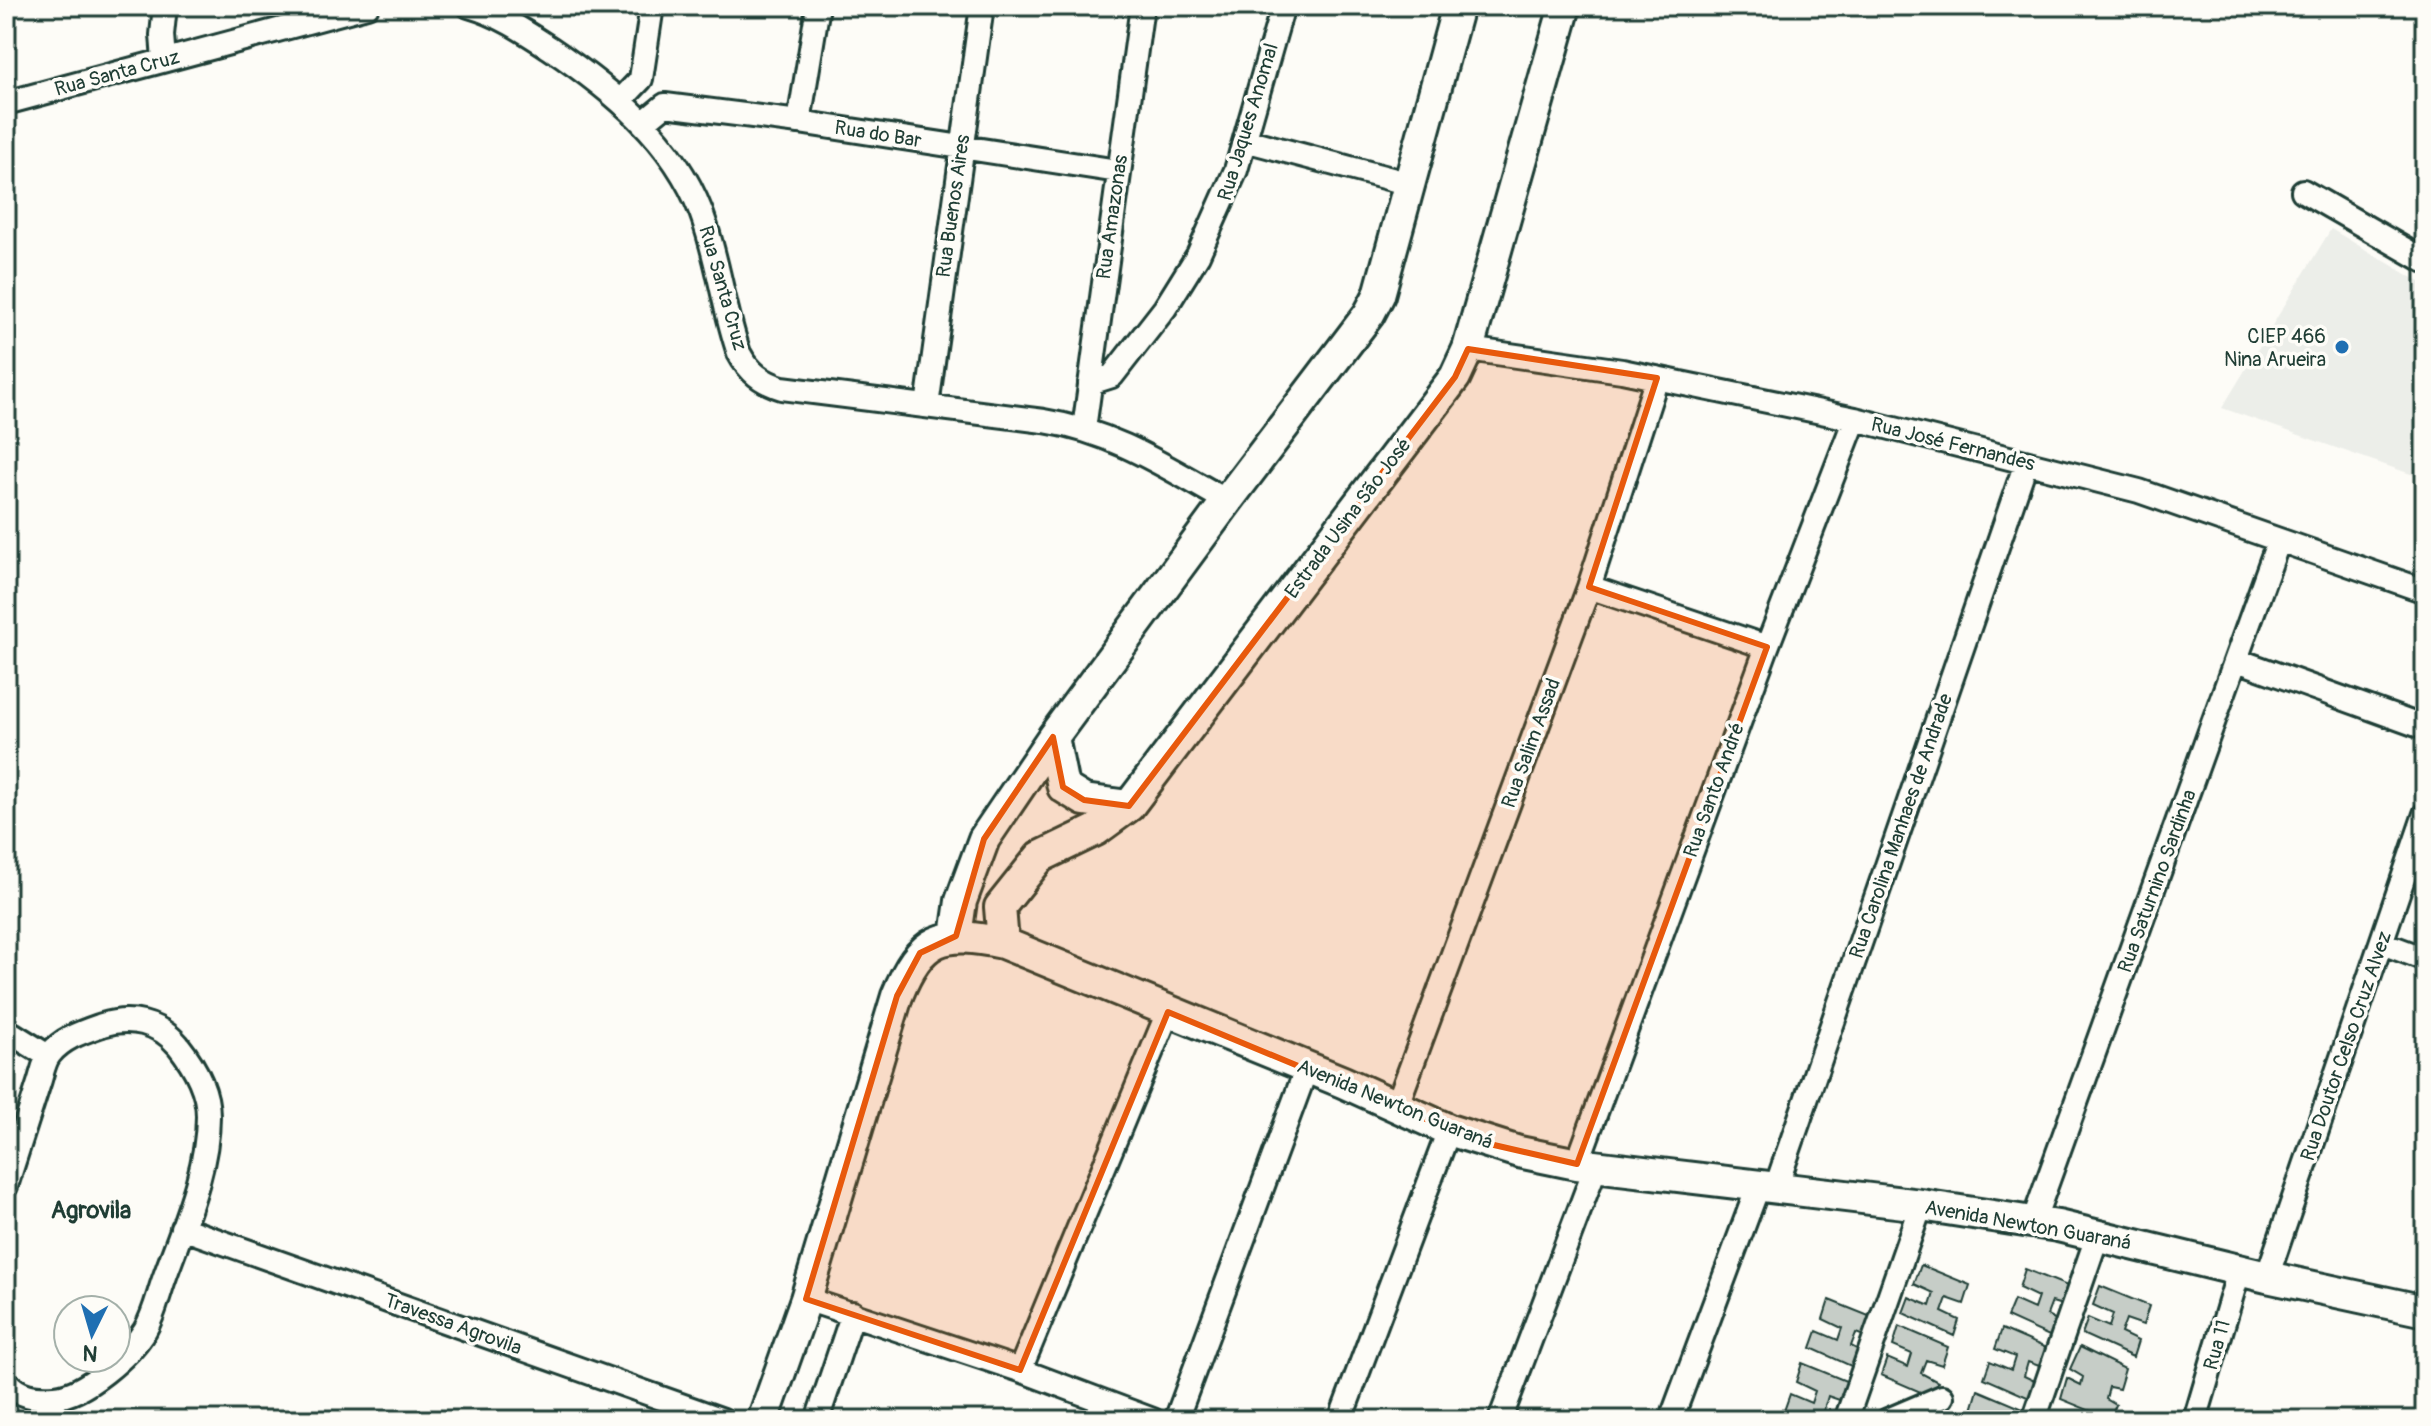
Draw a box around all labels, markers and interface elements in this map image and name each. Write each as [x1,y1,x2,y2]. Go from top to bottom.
street label: Rua Jaques Anomal [1212,40,1284,204]
street label: Rua Santa Cruz [52,44,182,102]
street label: Rua do Bar [833,115,923,153]
street label: Rua Buenos Aires [931,133,975,279]
street label: Rua Amazonas [1091,153,1133,281]
street label: Rua Santa Cruz [693,223,753,353]
place label: CIEP 466 Nina Arueira [2224,324,2326,372]
marker: CIEP 466 Nina Arueira [2333,338,2351,356]
street label: Rua José Fernandes [1868,412,2038,476]
street label: Estrada Usina São José [1279,433,1417,603]
street label: Rua Salim Assad [1496,675,1566,811]
street label: Rua Carolina Manhaes de Andrade [1844,690,1958,962]
street label: Rua Santo André [1678,719,1750,861]
street label: Rua Saturnino Sardinha [2112,786,2202,976]
street label: Rua Doutor Celso Cruz Alvez [2295,928,2397,1164]
street label: Avenida Newton Guaraná [1294,1053,1496,1155]
street label: Avenida Newton Guaraná [1923,1195,2133,1255]
district label: Agrovila [51,1196,131,1225]
street label: Travessa Agrovila [381,1288,525,1360]
north arrow [52,1294,132,1374]
street label: Rua 11 [2198,1317,2236,1373]
text: N [82,1338,99,1368]

